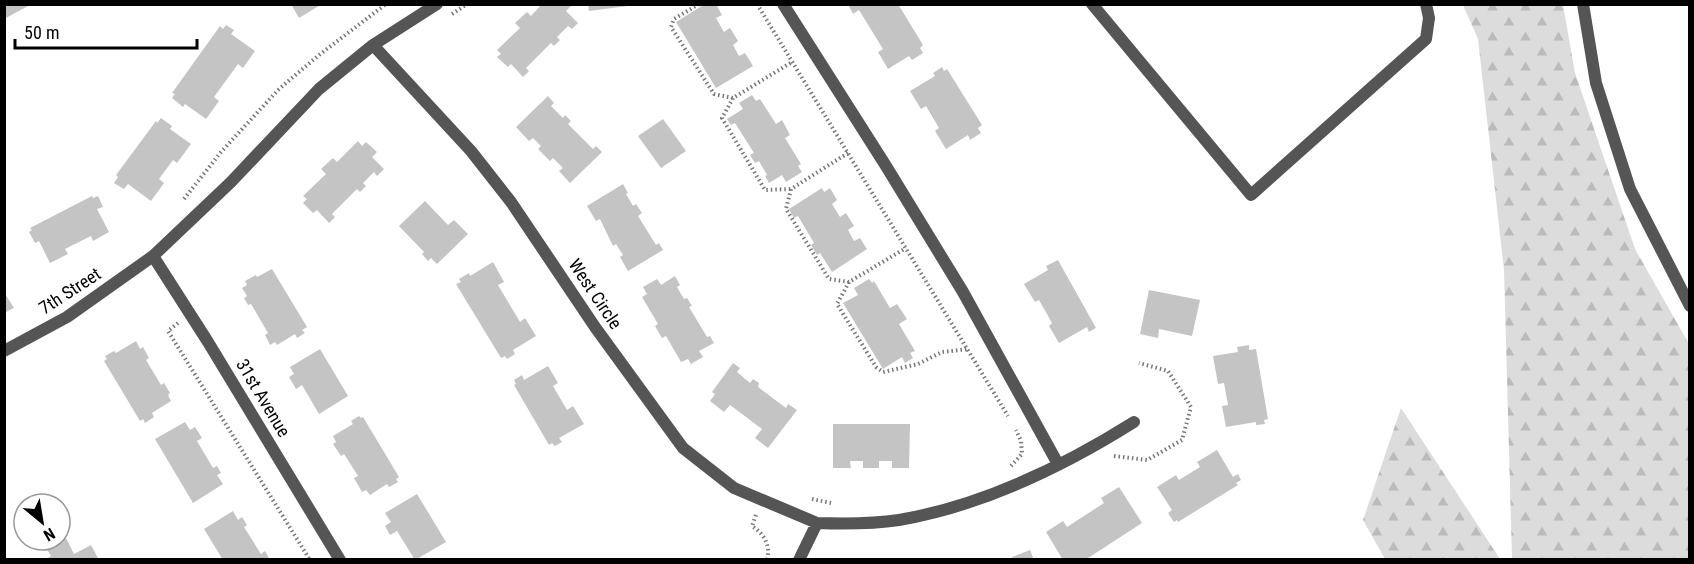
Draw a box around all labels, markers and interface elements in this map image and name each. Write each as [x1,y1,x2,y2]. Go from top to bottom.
scale bar [15,12,196,50]
text: 50 m [24,22,59,43]
street label: West Circle [564,255,627,333]
street label: 7th Street [35,263,104,318]
street label: 31st Avenue [232,355,295,441]
north arrow [12,492,72,552]
text: N [40,524,58,545]

